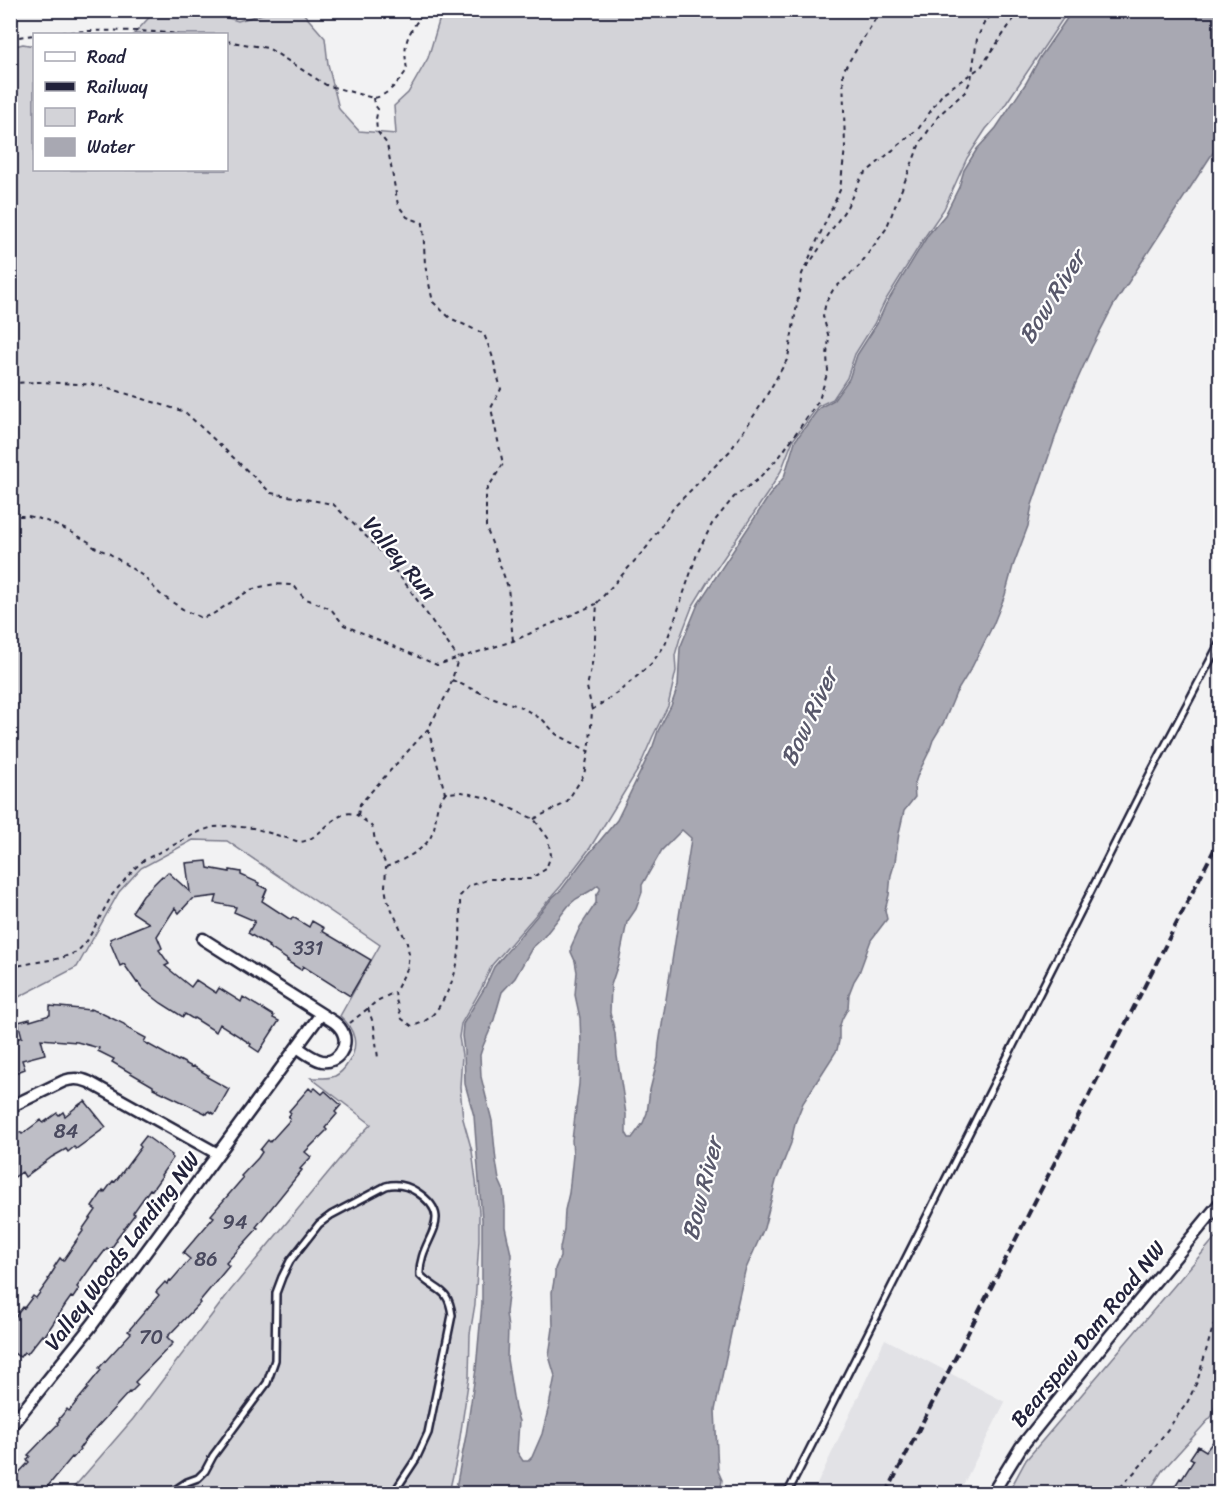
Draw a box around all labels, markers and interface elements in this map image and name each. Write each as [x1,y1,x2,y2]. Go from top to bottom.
legend [33,33,228,171]
text: Road [87,41,127,73]
text: Railway [87,71,149,103]
text: Park [87,101,124,133]
text: Water [87,131,136,163]
water label: Bow River [1007,238,1100,352]
street label: Valley Run [353,507,447,609]
water label: Bow River [768,657,852,773]
house number: 331 [293,931,323,966]
house number: 84 [54,1114,78,1149]
water label: Bow River [669,1129,736,1244]
street label: Valley Woods Landing NW [34,1142,211,1359]
house number: 94 [223,1205,247,1240]
street label: Bearspaw Dam Road NW [1000,1231,1177,1436]
house number: 86 [194,1242,218,1277]
house number: 70 [139,1320,163,1355]

